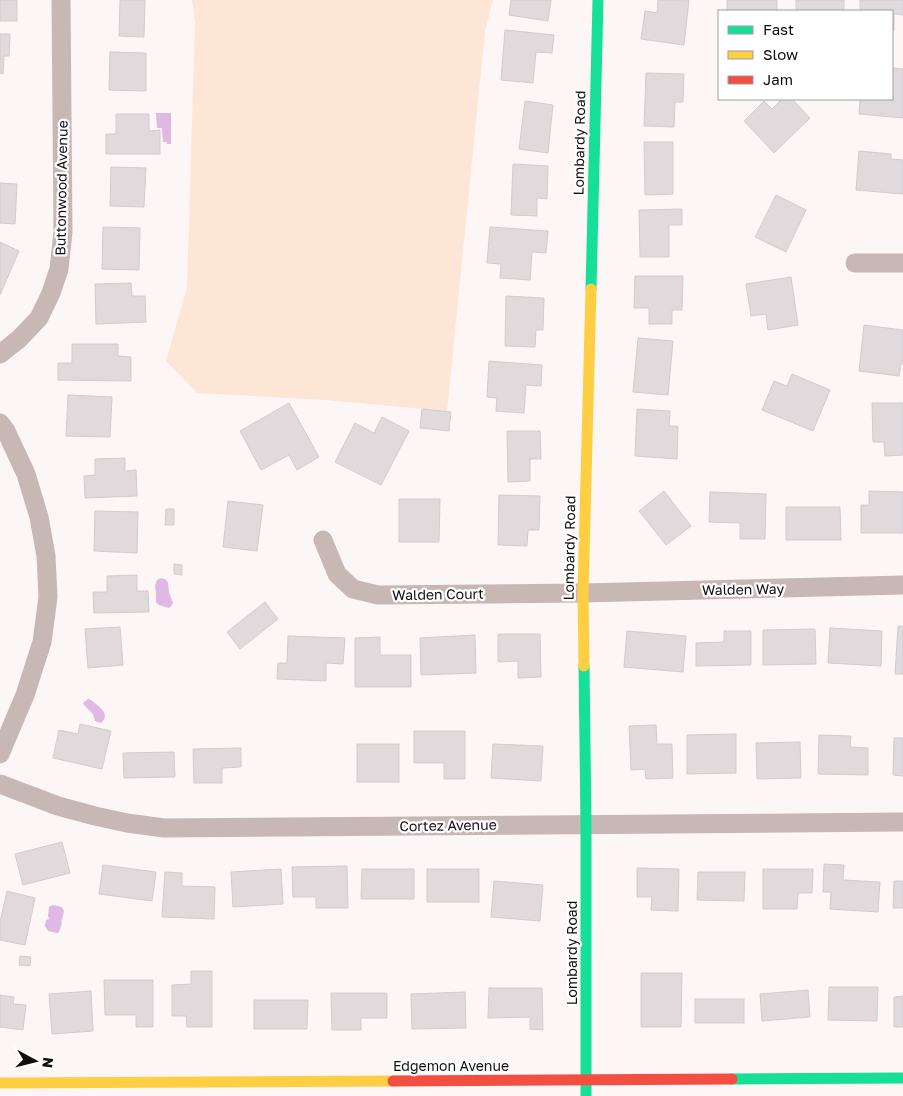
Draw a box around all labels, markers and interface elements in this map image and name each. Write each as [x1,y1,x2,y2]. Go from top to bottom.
legend [718,10,893,100]
text: Fast [763,20,794,38]
text: Slow [763,45,798,63]
text: Jam [763,70,793,88]
street label: Lombardy Road [570,90,588,196]
street label: Buttonwood Avenue [51,120,71,256]
street label: Lombardy Road [560,495,578,601]
street label: Walden Way [702,580,784,598]
street label: Walden Court [392,585,484,603]
street label: Cortez Avenue [399,816,497,834]
street label: Lombardy Road [563,901,580,1005]
north arrow [10,1036,60,1086]
text: N [39,1056,57,1069]
street label: Edgemon Avenue [393,1057,509,1074]

